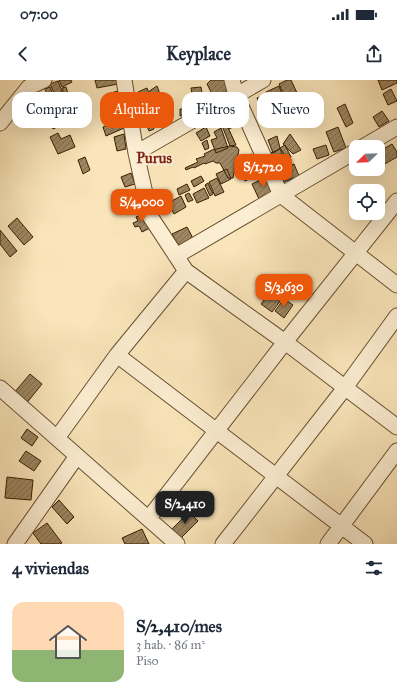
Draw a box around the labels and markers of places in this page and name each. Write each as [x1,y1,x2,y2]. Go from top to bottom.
pin: S/1,720 [226,154,300,188]
pin: S/4,000 [105,189,179,223]
pin: S/3,630 [247,274,321,308]
pin: S/2,410 [148,491,222,525]

